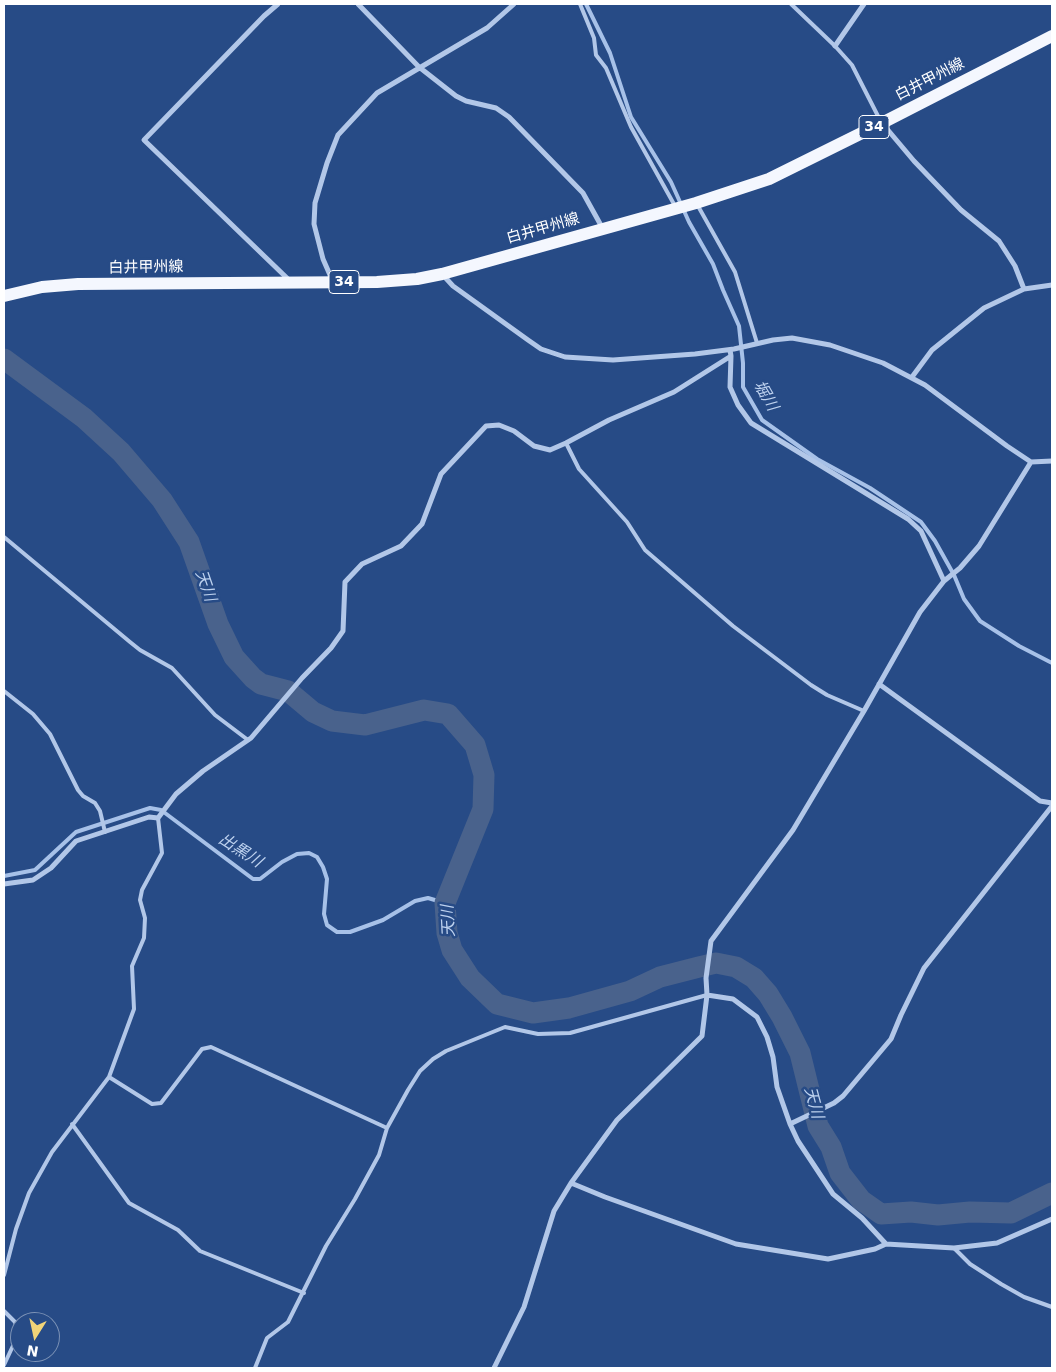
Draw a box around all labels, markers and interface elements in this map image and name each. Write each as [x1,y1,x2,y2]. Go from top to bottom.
street label: 白井甲州線 [893,55,967,105]
road number: 34 [859,115,889,138]
street label: 白井甲州線 [504,210,582,248]
street label: 白井甲州線 [108,258,184,278]
road number: 34 [329,270,359,294]
water label: 堀川 [749,377,781,415]
water label: 天川 [191,568,219,604]
water label: 出黒川 [215,830,265,872]
water label: 天川 [439,905,459,937]
water label: 天川 [800,1085,826,1121]
north arrow [10,1312,60,1362]
text: N [25,1342,40,1360]

